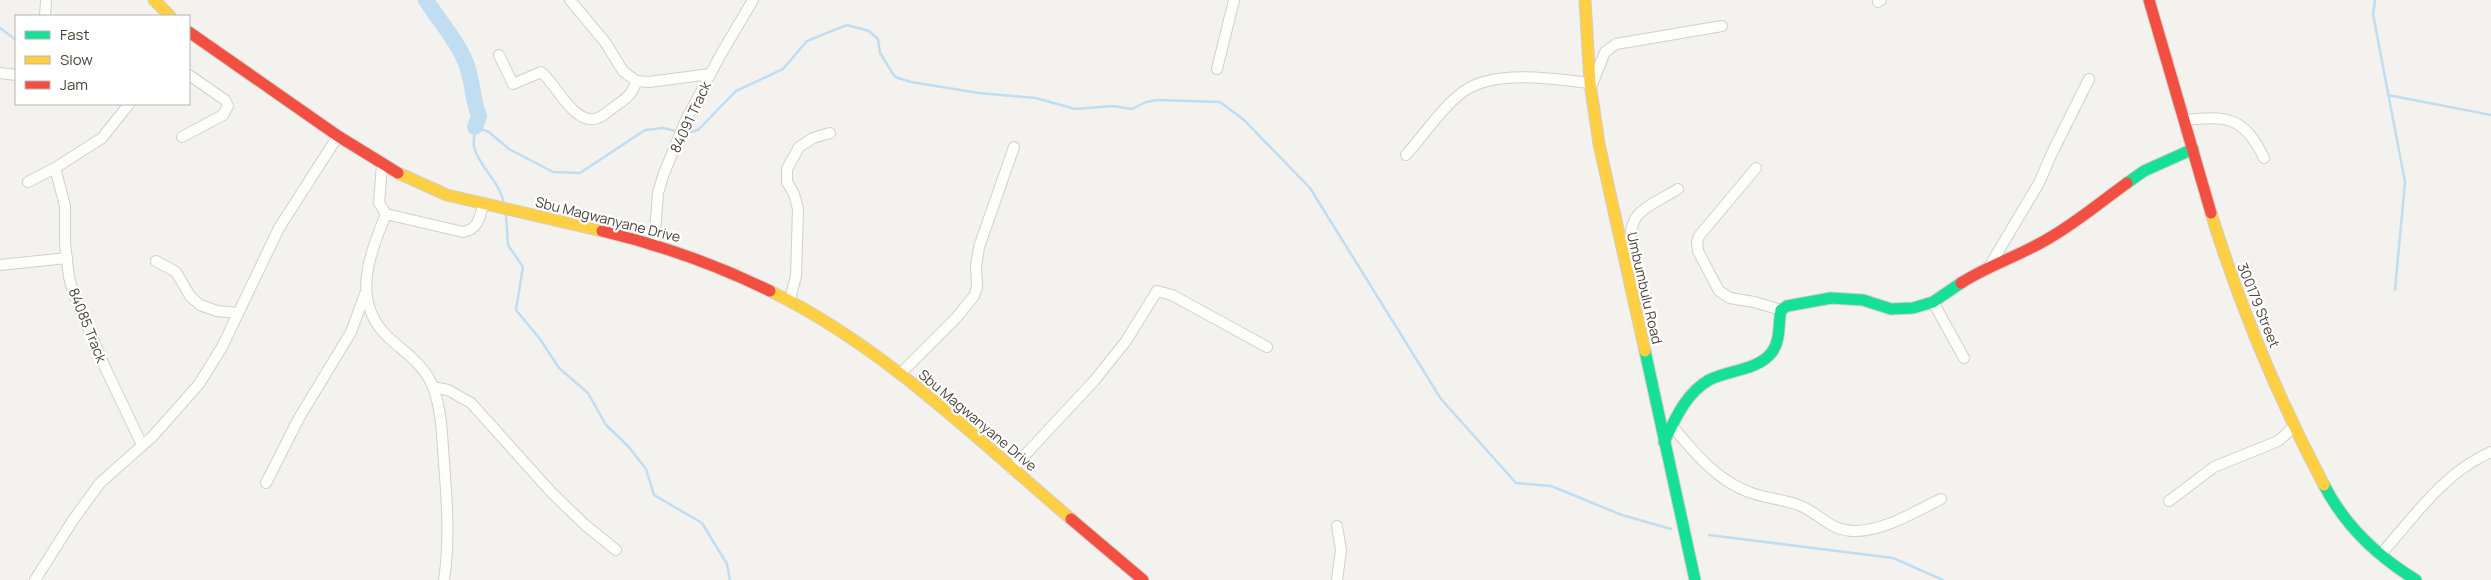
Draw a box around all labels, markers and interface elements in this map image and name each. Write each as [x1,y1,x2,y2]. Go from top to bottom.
legend [15,15,190,105]
text: Fast [60,24,89,45]
text: Slow [60,49,93,70]
text: Jam [60,74,88,95]
street label: 84091 Track [665,77,715,156]
street label: Sbu Magwanyane Drive [533,192,683,246]
street label: Umbumbulu Road [1623,230,1667,346]
street label: 300179 Street [2233,260,2285,351]
street label: 84085 Track [64,285,112,366]
street label: Sbu Magwanyane Drive [915,365,1041,475]

